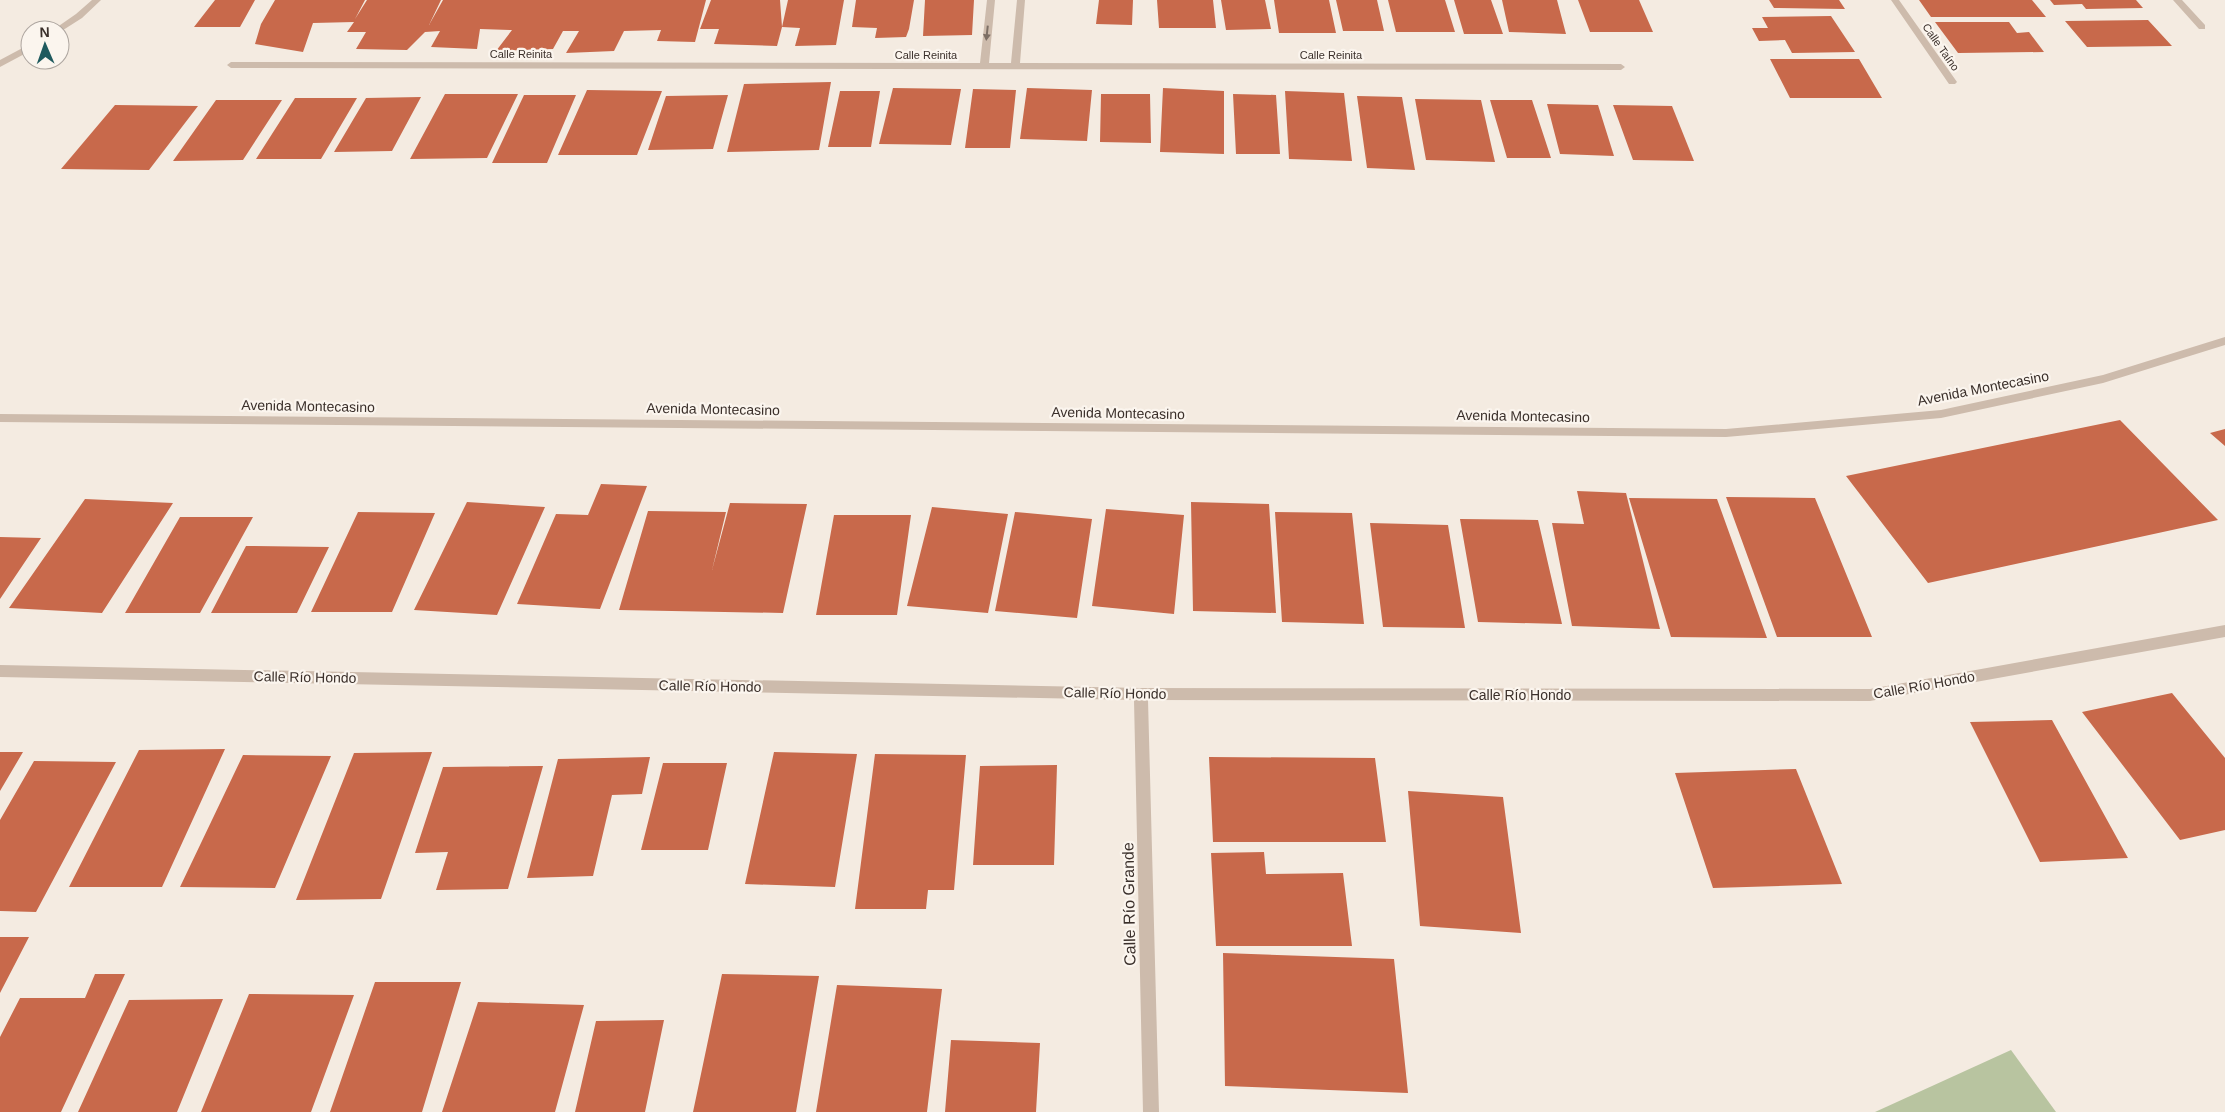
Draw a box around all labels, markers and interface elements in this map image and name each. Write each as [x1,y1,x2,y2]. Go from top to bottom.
north arrow [20,20,70,70]
street label: Calle Taíno [1920,21,1962,73]
text: N [39,24,50,40]
one-way arrow [983,25,991,41]
street label: Calle Reinita [490,48,553,60]
street label: Calle Reinita [895,49,958,61]
street label: Calle Reinita [1300,49,1363,61]
street label: Avenida Montecasino [1916,367,2050,409]
street label: Avenida Montecasino [241,397,375,415]
street label: Avenida Montecasino [646,400,780,418]
street label: Avenida Montecasino [1051,404,1185,422]
street label: Avenida Montecasino [1456,407,1590,425]
street label: Calle Río Hondo [254,668,357,686]
street label: Calle Río Hondo [1872,668,1976,702]
street label: Calle Río Hondo [659,677,762,695]
street label: Calle Río Hondo [1064,684,1167,702]
street label: Calle Río Hondo [1469,687,1572,703]
street label: Calle Río Grande [1119,842,1139,966]

